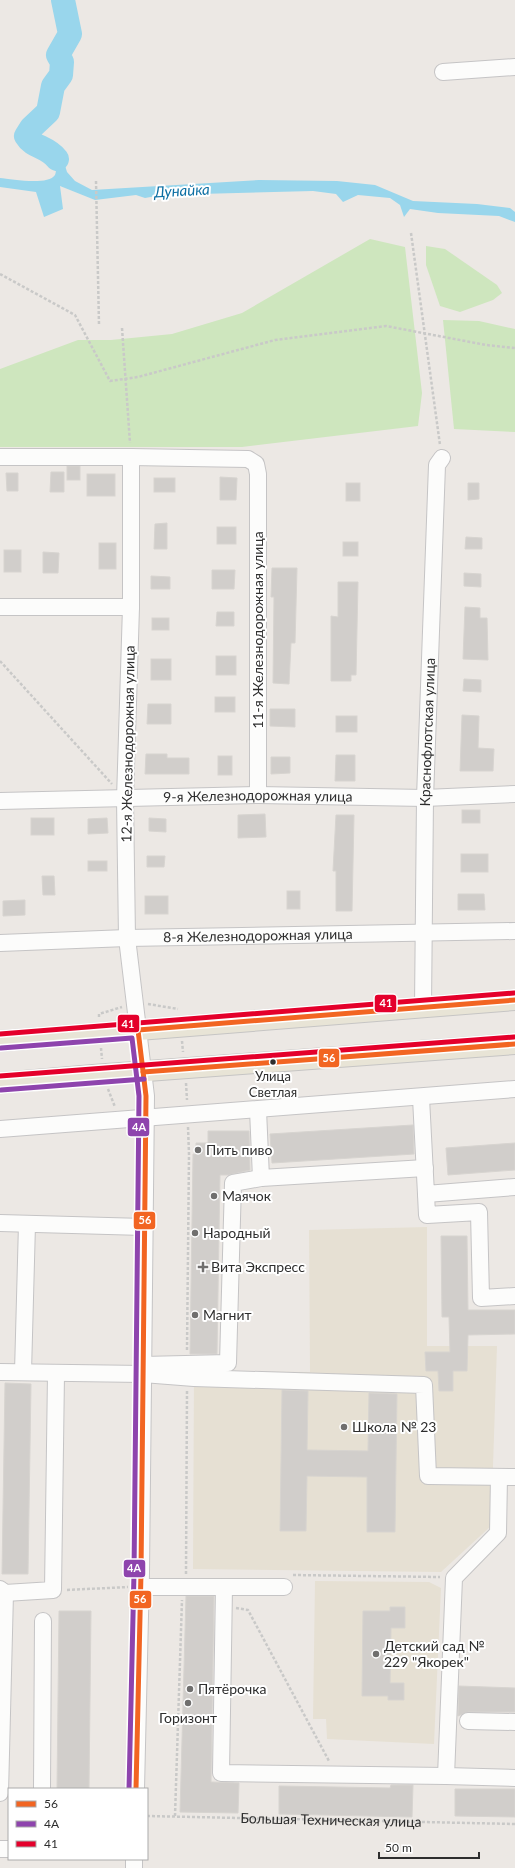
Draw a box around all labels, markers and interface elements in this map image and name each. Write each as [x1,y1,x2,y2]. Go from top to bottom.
water label: Дунайка [153,180,211,200]
street label: 11-я Железнодорожная улица [249,531,266,729]
street label: 12-я Железнодорожная улица [117,645,138,843]
street label: Краснофлотская улица [416,657,438,806]
street label: 9-я Железнодорожная улица [163,786,353,805]
street label: 8-я Железнодорожная улица [163,925,353,945]
line badge: 41 [374,994,397,1013]
text: 41 [380,996,392,1009]
line badge: 41 [117,1014,140,1033]
text: 41 [122,1017,134,1030]
line badge: 56 [318,1048,340,1068]
text: 56 [323,1051,336,1064]
marker: Улица Светлая [268,1057,278,1067]
place label: Улица Светлая [249,1068,297,1100]
line badge: 4А [127,1117,150,1137]
text: 4А [132,1120,146,1133]
place label: Пить пиво [206,1141,273,1158]
marker: Пить пиво [193,1145,203,1155]
place label: Маячок [222,1187,272,1204]
marker: Маячок [209,1191,219,1201]
line badge: 56 [133,1211,156,1230]
text: 56 [139,1213,152,1226]
place label: Народный [203,1224,271,1241]
marker: Народный [190,1228,200,1238]
place label: Вита Экспресс [211,1258,305,1275]
marker: Вита Экспресс [198,1262,208,1272]
place label: Магнит [203,1306,252,1323]
marker: Магнит [190,1310,200,1320]
place label: Школа № 23 [352,1418,436,1435]
marker: Школа № 23 [339,1422,349,1432]
line badge: 4А [123,1559,146,1578]
text: 4А [127,1561,141,1574]
line badge: 56 [129,1590,152,1609]
text: 56 [134,1592,147,1605]
place label: Детский сад № 229 "Якорек" [384,1637,484,1670]
marker: Детский сад № 229 "Якорек" [371,1649,381,1659]
place label: Пятёрочка [198,1680,266,1697]
marker: Пятёрочка [185,1684,195,1694]
marker: Горизонт [183,1698,193,1708]
place label: Горизонт [159,1709,217,1726]
legend [8,1788,148,1860]
text: 56 [44,1796,58,1811]
street label: Большая Техническая улица [240,1809,422,1830]
text: 4А [44,1816,60,1831]
scale bar [379,1834,479,1860]
text: 41 [44,1836,58,1851]
text: 50 m [385,1840,412,1855]

